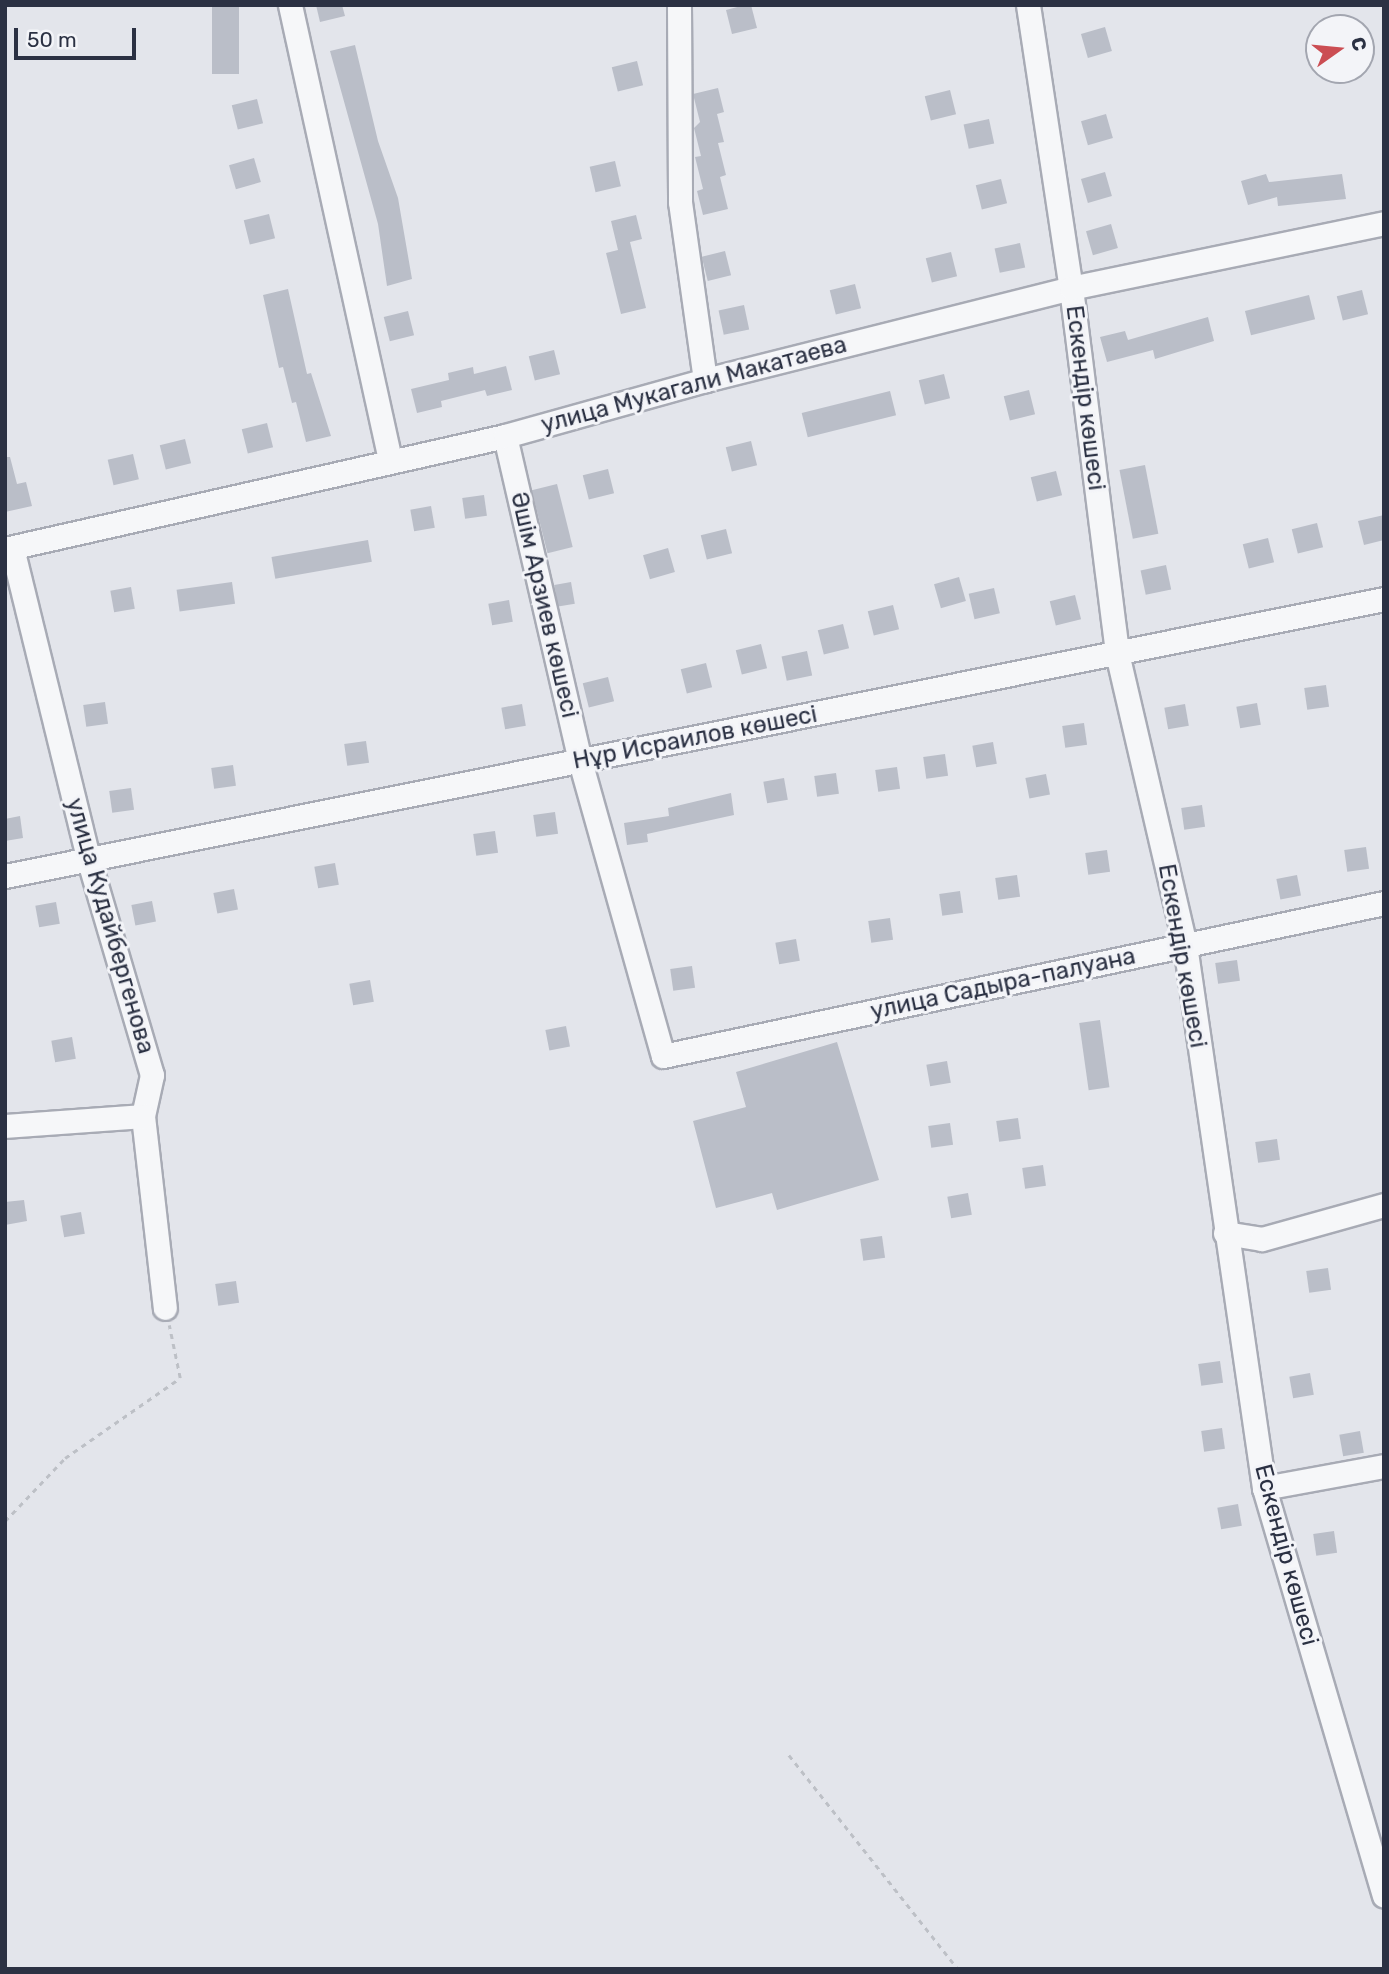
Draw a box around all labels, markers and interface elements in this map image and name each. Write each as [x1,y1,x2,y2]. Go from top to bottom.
scale bar [18,14,140,58]
north arrow [1305,14,1375,84]
text: 50 m [27,27,77,52]
text: С [1346,35,1372,53]
street label: Ескендір көшесі [1059,304,1111,492]
street label: улица Мукагали Макатаева [538,330,850,440]
street label: Әшім Арзиев көшесі [504,489,584,721]
street label: Нұр Исраилов көшесі [570,700,820,776]
street label: улица Кудайбергенова [60,795,160,1057]
street label: Ескендір көшесі [1152,862,1212,1050]
street label: улица Садыра-палуана [868,942,1138,1026]
street label: Ескендір көшесі [1248,1461,1324,1649]

